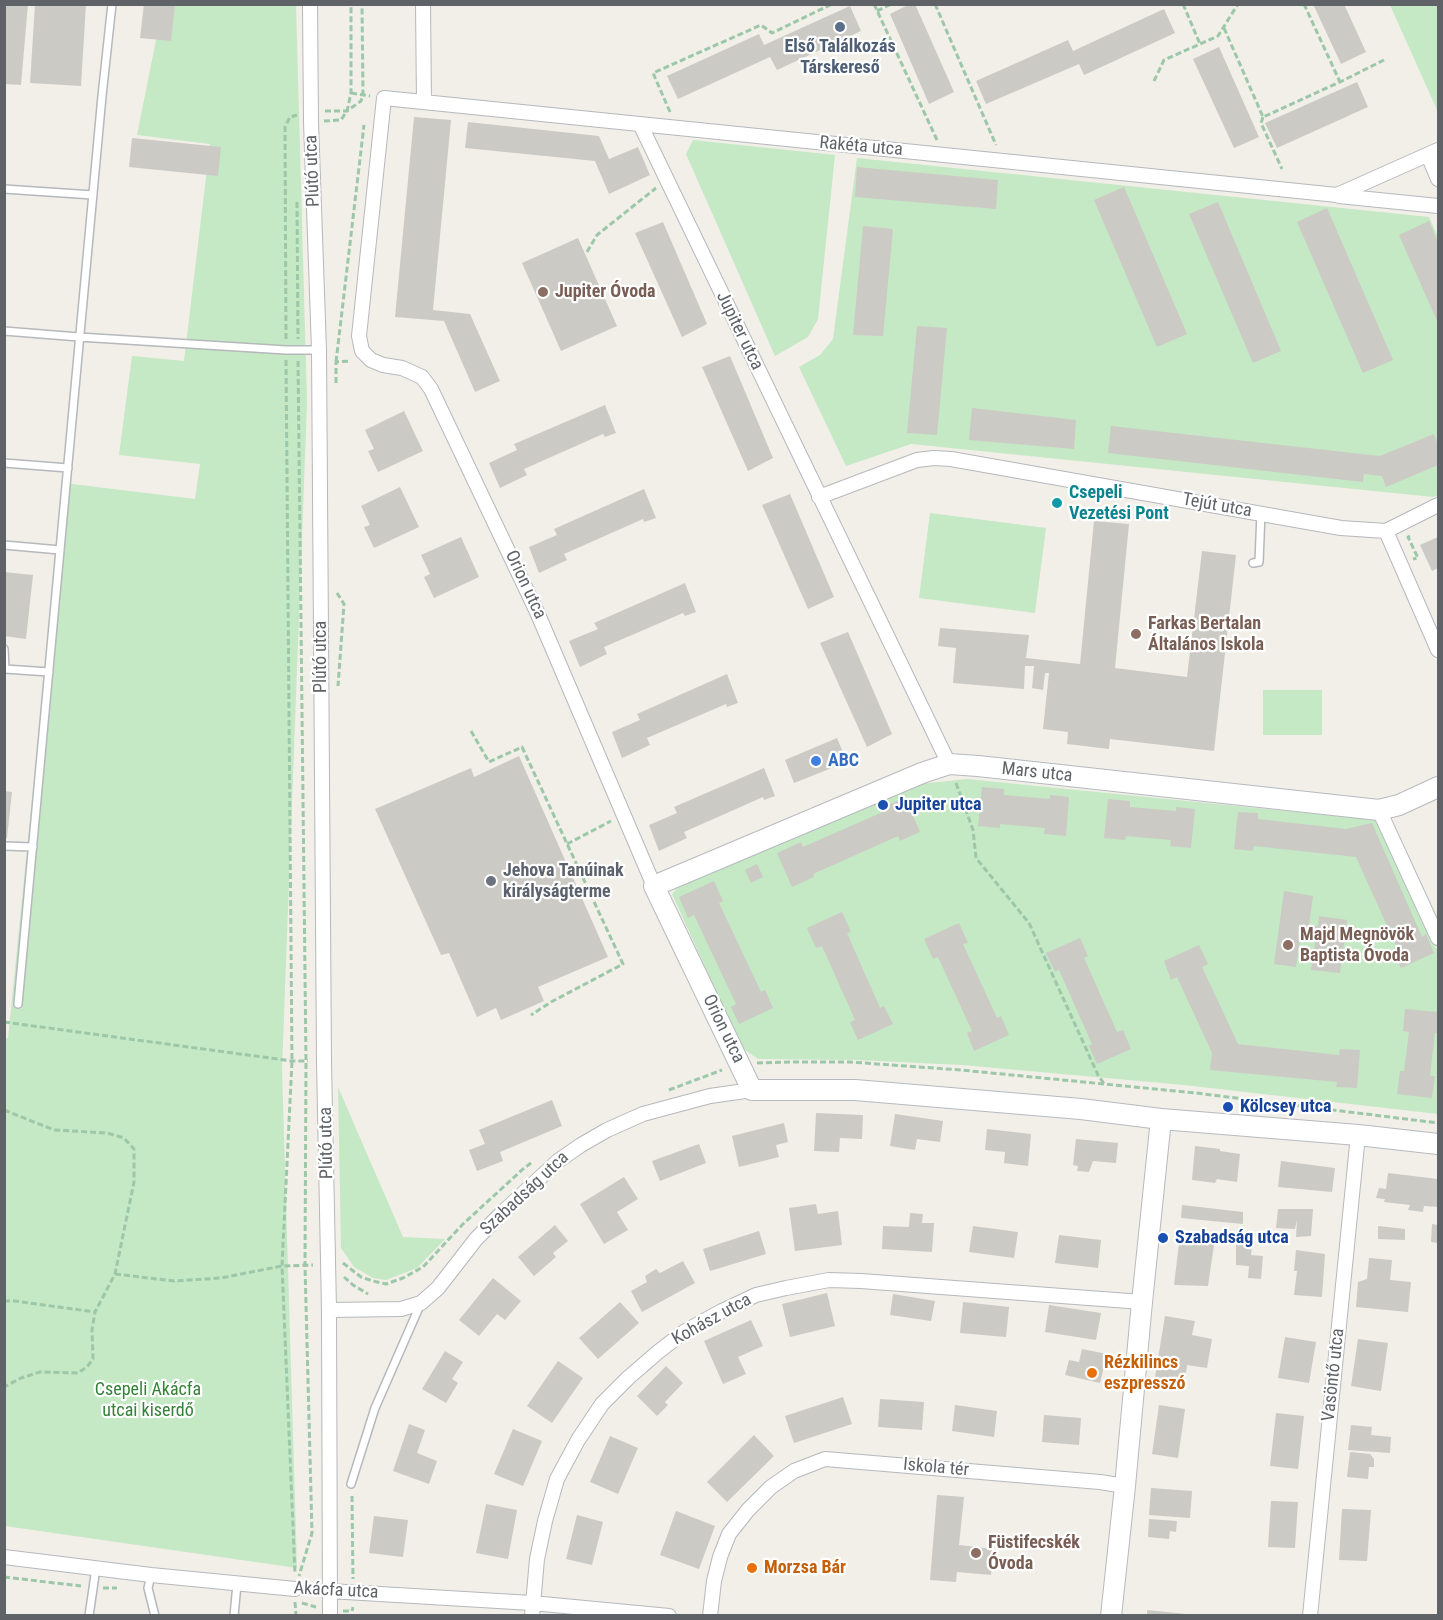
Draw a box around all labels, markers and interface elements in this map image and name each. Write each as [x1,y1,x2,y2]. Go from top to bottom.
marker: Első Találkozás Társkereső [833,20,847,34]
place label: Első Találkozás Társkereső [784,36,896,78]
street label: Rakéta utca [818,133,904,161]
street label: Plútó utca [301,135,325,207]
place label: Jupiter Óvoda [555,281,656,303]
marker: Jupiter Óvoda [536,285,550,299]
street label: Jupiter utca [711,288,767,374]
place label: Csepeli Vezetési Pont [1069,482,1169,524]
street label: Tejút utca [1181,489,1253,523]
marker: Csepeli Vezetési Pont [1050,496,1064,510]
street label: Orion utca [500,547,550,623]
place label: Farkas Bertalan Általános Iskola [1148,613,1264,656]
street label: Plútó utca [310,621,332,693]
marker: Farkas Bertalan Általános Iskola [1129,627,1143,641]
place label: ABC [828,750,859,772]
marker: ABC [809,754,823,768]
street label: Mars utca [1001,759,1073,787]
place label: Jupiter utca [895,794,981,816]
marker: Jupiter utca [876,798,890,812]
place label: Jehova Tanúinak királyságterme [503,860,624,902]
marker: Jehova Tanúinak királyságterme [484,874,498,888]
place label: Majd Megnövök Baptista Óvoda [1300,924,1414,966]
marker: Majd Megnövök Baptista Óvoda [1281,938,1295,952]
street label: Orion utca [697,991,749,1067]
place label: Kölcsey utca [1240,1096,1331,1118]
marker: Kölcsey utca [1221,1100,1235,1114]
street label: Plútó utca [316,1107,338,1179]
street label: Szabadság utca [476,1148,574,1240]
place label: Szabadság utca [1175,1227,1289,1249]
marker: Szabadság utca [1156,1231,1170,1245]
street label: Kohász utca [669,1289,755,1351]
street label: Vasöntő utca [1318,1327,1350,1423]
place label: Rézkilincs eszpresszó [1104,1352,1186,1394]
marker: Rézkilincs eszpresszó [1085,1366,1099,1380]
park label: Csepeli Akácfa utcai kiserdő [95,1379,201,1422]
street label: Iskola tér [902,1454,970,1482]
place label: Füstifecskék Óvoda [988,1532,1080,1574]
marker: Füstifecskék Óvoda [969,1546,983,1560]
place label: Morzsa Bár [764,1557,846,1579]
marker: Morzsa Bár [745,1561,759,1575]
street label: Akácfa utca [293,1578,379,1604]

